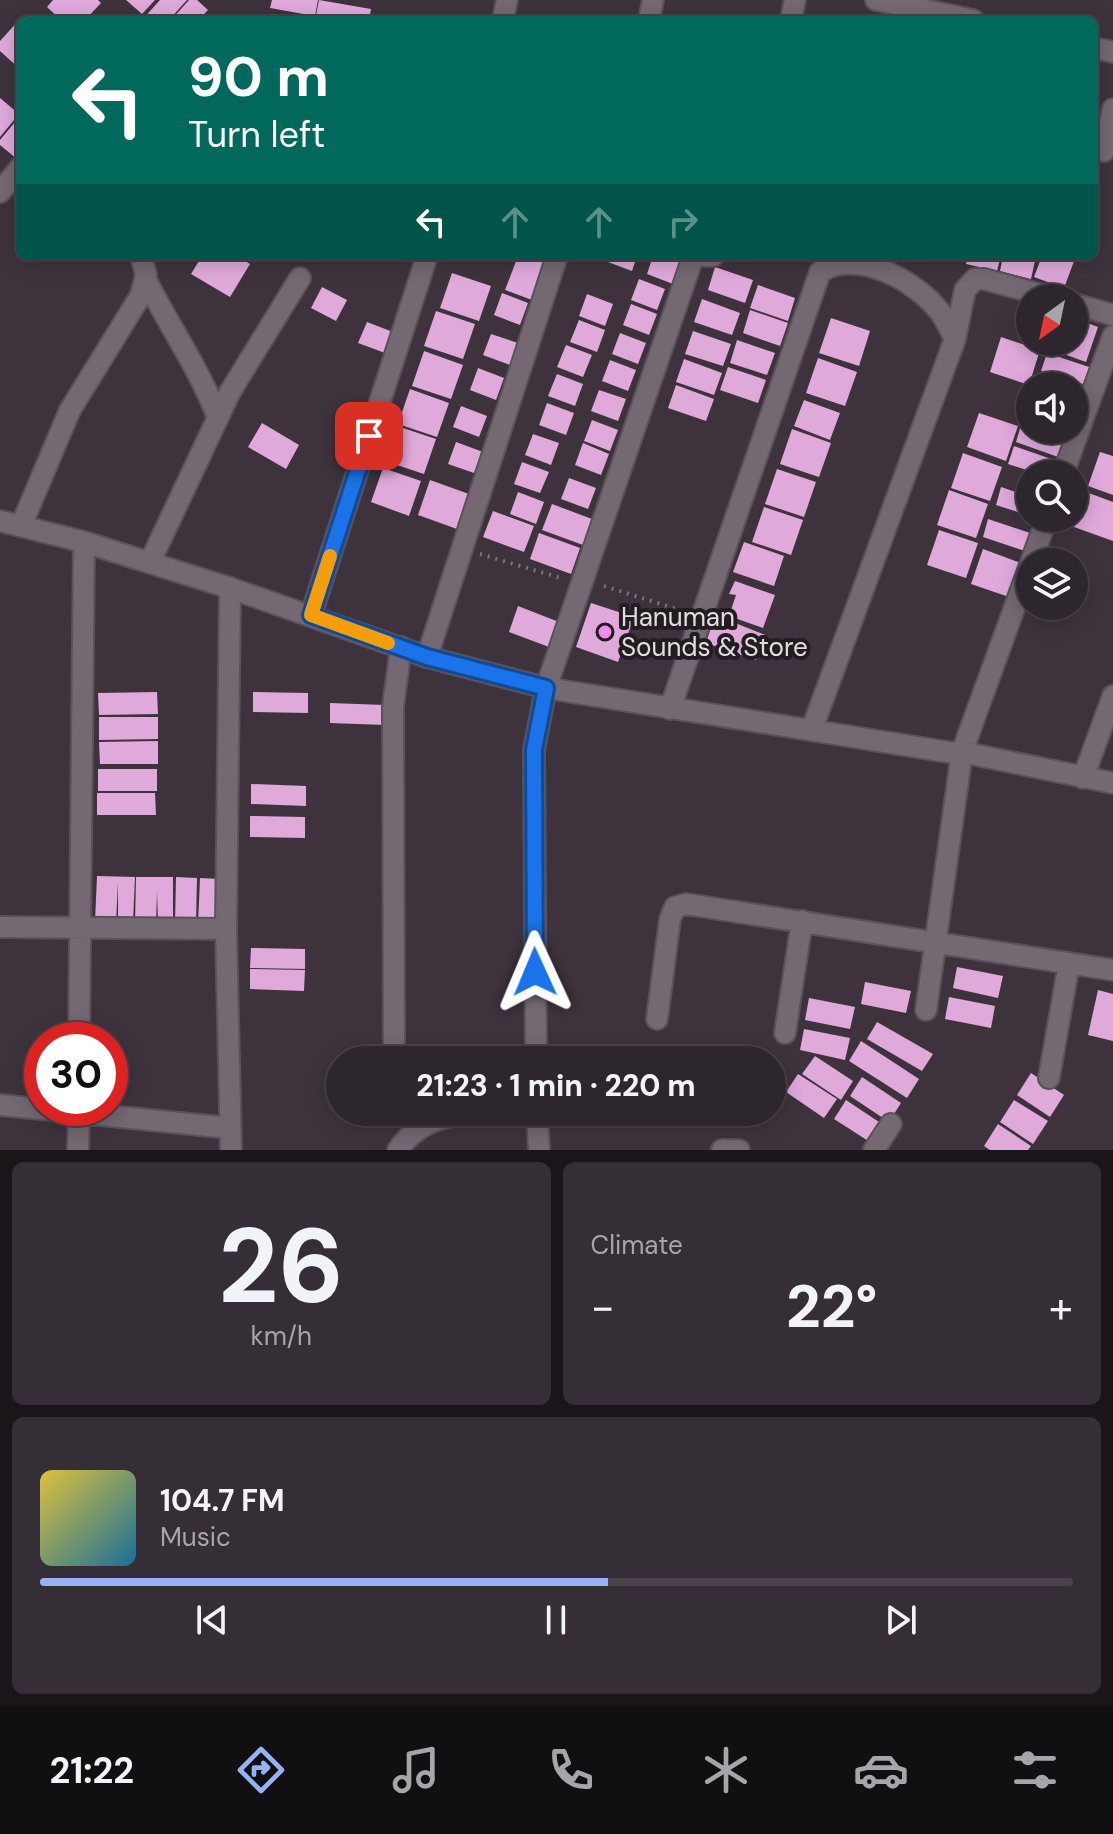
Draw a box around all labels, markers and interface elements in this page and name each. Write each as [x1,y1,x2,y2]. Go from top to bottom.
text: 90 m [188,40,329,113]
icon: left [56,48,160,152]
text: Turn left [188,111,325,158]
icon: left [409,200,453,244]
icon: ahead [493,200,537,244]
icon: ahead [577,200,621,244]
icon: right [661,200,705,244]
north arrow [1016,284,1088,356]
map controls [1016,284,1088,620]
button: sound [1016,372,1088,444]
pin [335,402,403,470]
icon: arrive [347,414,391,458]
button: search [1016,460,1088,532]
button: layers [1016,548,1088,620]
place label: Hanuman Sounds & Store [621,600,808,664]
marker: Hanuman Sounds & Store [596,623,614,641]
position arrow [493,930,577,1014]
speed limit sign: 30 [24,1022,128,1126]
text: 21:23 · 1 min · 220 m [416,1066,696,1105]
text: 26 [218,1199,344,1334]
text: Climate [591,1228,683,1262]
text: 22° [786,1267,877,1346]
text: − [591,1278,615,1336]
text: + [1049,1278,1073,1336]
text: km/h [251,1319,312,1353]
text: 104.7 FM [160,1481,285,1520]
text: Music [160,1520,231,1554]
icon: previous [190,1598,234,1642]
icon: pause [534,1598,578,1642]
icon: next [879,1598,923,1642]
icon: directions [233,1742,289,1798]
icon: music [388,1742,444,1798]
icon: phone [543,1742,599,1798]
icon: climate [698,1742,754,1798]
icon: car [853,1742,909,1798]
icon: filters [1007,1742,1063,1798]
text: 21:22 [49,1747,134,1794]

